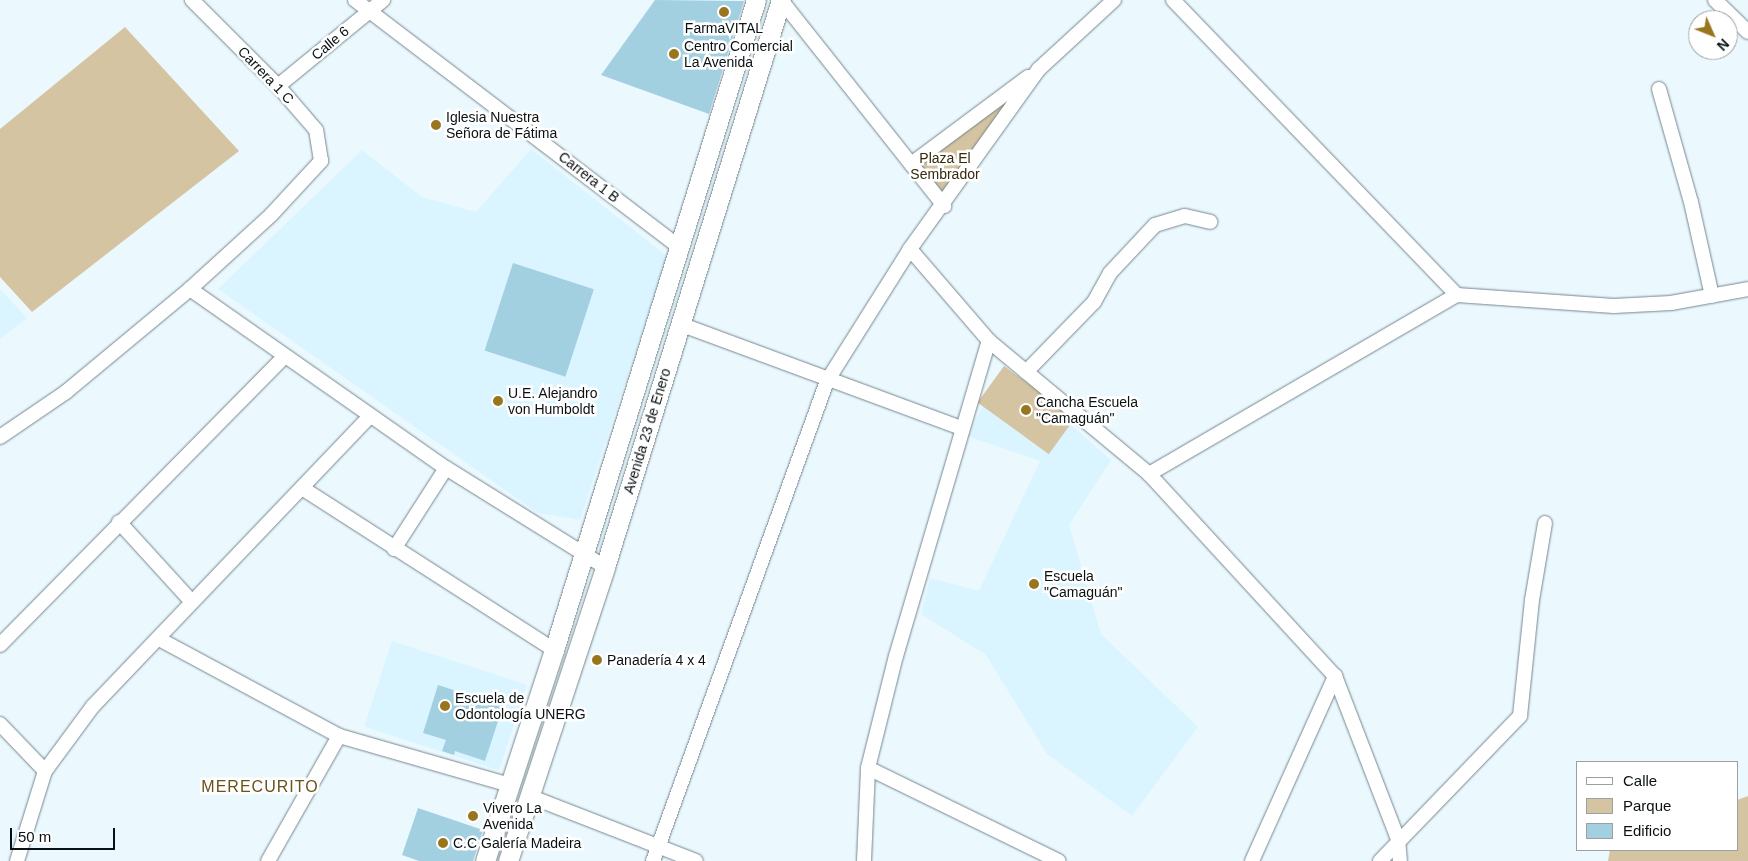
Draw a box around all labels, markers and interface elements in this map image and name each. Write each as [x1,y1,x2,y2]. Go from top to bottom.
marker: FarmaVITAL [718,6,730,18]
north arrow [1688,10,1738,60]
place label: FarmaVITAL [685,20,763,36]
street label: Calle 6 [308,23,352,63]
text: N [1714,36,1732,54]
place label: Centro Comercial La Avenida [684,38,793,70]
street label: Carrera 1 C [235,43,297,107]
marker: Centro Comercial La Avenida [668,48,680,60]
place label: Iglesia Nuestra Señora de Fátima [446,109,557,142]
marker: Iglesia Nuestra Señora de Fátima [430,119,442,131]
street label: Carrera 1 B [555,148,623,206]
park label: Plaza El Sembrador [910,150,980,182]
street label: Avenida 23 de Enero [620,366,674,496]
place label: U.E. Alejandro von Humboldt [508,385,598,418]
place label: Cancha Escuela "Camaguán" [1036,394,1138,427]
marker: U.E. Alejandro von Humboldt [492,395,504,407]
marker: Cancha Escuela "Camaguán" [1020,404,1032,416]
place label: Escuela "Camaguán" [1044,568,1122,600]
marker: Escuela "Camaguán" [1028,578,1040,590]
place label: Panadería 4 x 4 [607,652,706,668]
marker: Panadería 4 x 4 [591,654,603,666]
place label: Escuela de Odontología UNERG [455,690,586,722]
marker: Escuela de Odontología UNERG [439,700,451,712]
legend [1576,761,1738,851]
text: Calle [1623,772,1657,789]
district label: MERECURITO [200,777,320,797]
text: Parque [1623,797,1671,814]
place label: Vivero La Avenida [483,800,542,832]
marker: Vivero La Avenida [467,810,479,822]
scale bar [12,818,118,850]
text: Edificio [1623,822,1671,839]
text: 50 m [18,828,51,845]
place label: C.C Galería Madeira [453,835,581,851]
marker: C.C Galería Madeira [437,837,449,849]

